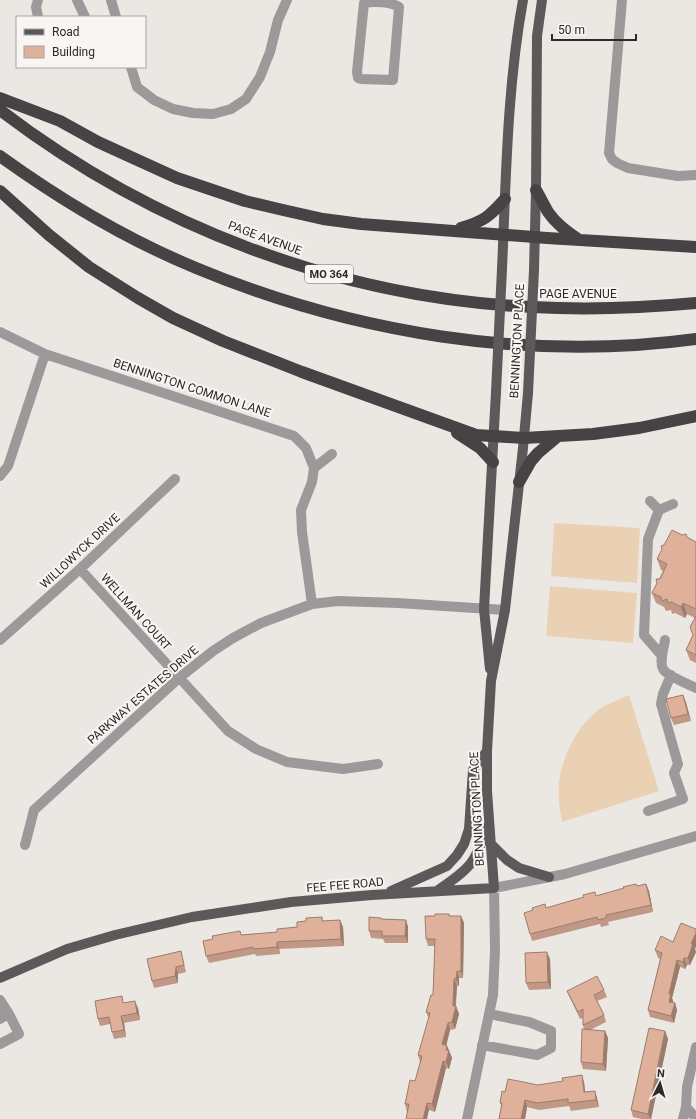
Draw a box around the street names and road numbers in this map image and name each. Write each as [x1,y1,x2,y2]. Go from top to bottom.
street label: PAGE AVENUE [226,218,304,258]
road number: MO 364 [305,265,353,283]
street label: BENNINGTON PLACE [507,283,527,399]
street label: PAGE AVENUE [539,287,617,301]
street label: BENNINGTON COMMON LANE [111,356,273,420]
street label: WILLOWYCK DRIVE [37,510,123,591]
street label: WELLMAN COURT [98,571,174,653]
street label: PARKWAY ESTATES DRIVE [85,643,201,747]
street label: BENNINGTON PLACE [467,751,487,867]
street label: FEE FEE ROAD [306,875,384,895]

